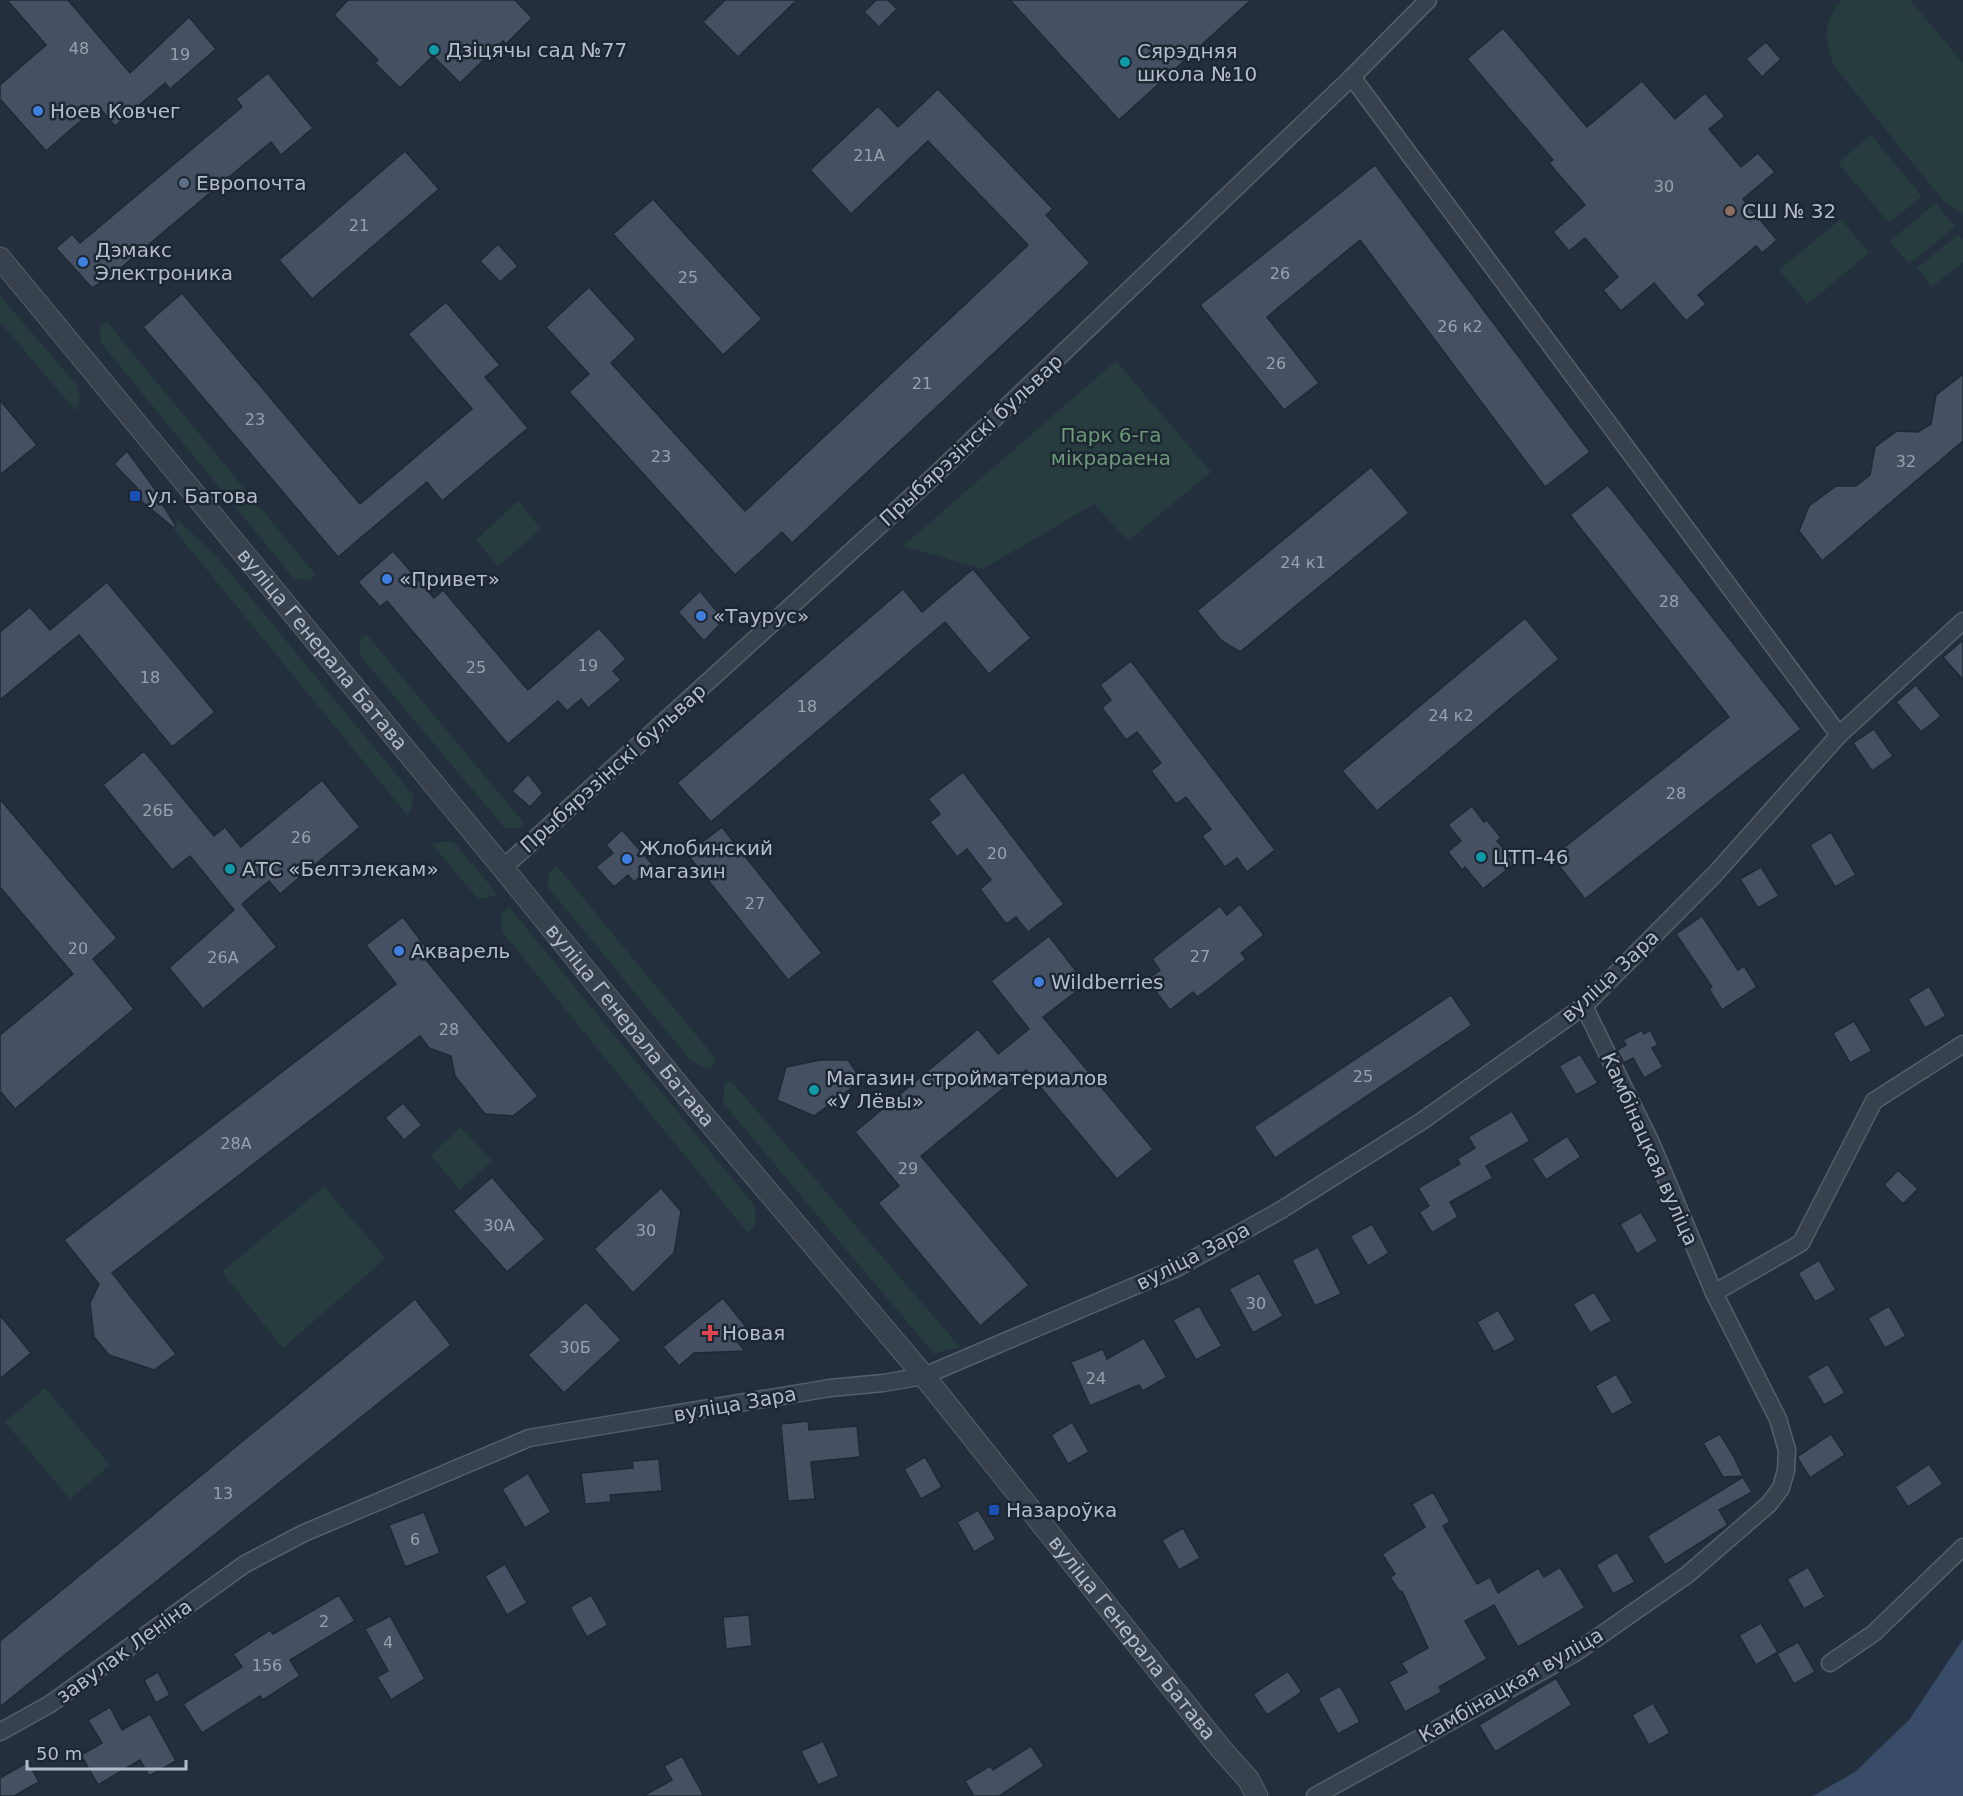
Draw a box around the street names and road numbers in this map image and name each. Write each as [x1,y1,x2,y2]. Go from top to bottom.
street label: Прыбярэзінскі бульвар [875,349,1067,531]
street label: вуліца Генерала Батава [232,543,413,755]
street label: Прыбярэзінскі бульвар [515,678,711,858]
street label: вуліца Генерала Батава [541,919,720,1132]
street label: вуліца Зара [1556,925,1664,1027]
street label: Камбінацкая вуліца [1597,1049,1703,1249]
street label: вуліца Зара [1132,1217,1254,1295]
street label: вуліца Зара [672,1381,798,1427]
street label: вуліца Генерала Батава [1044,1531,1221,1745]
street label: завулак Леніна [52,1594,196,1708]
street label: Камбінацкая вуліца [1415,1622,1607,1748]

